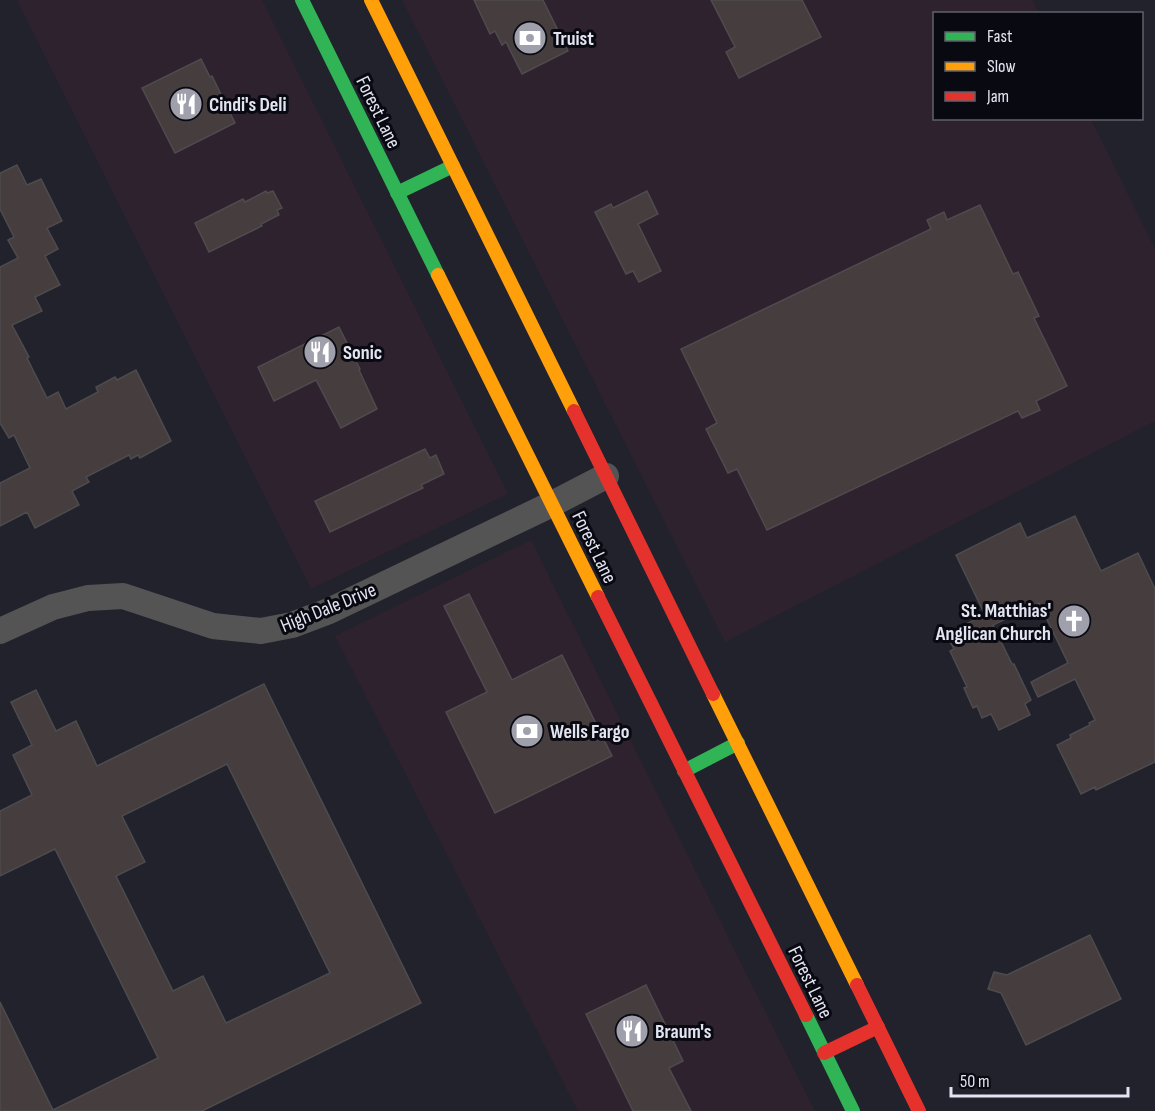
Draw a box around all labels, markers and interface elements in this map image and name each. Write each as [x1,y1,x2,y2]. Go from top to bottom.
legend [933,12,1143,120]
bank icon: Truist [512,20,548,56]
text: Fast [987,26,1013,47]
place label: Truist [553,27,594,51]
text: Slow [987,56,1016,77]
street label: Forest Lane [350,72,406,152]
restaurant icon: Cindi's Deli [168,86,204,122]
text: Jam [986,86,1009,107]
place label: Cindi's Deli [209,93,287,117]
restaurant icon: Sonic [302,334,338,370]
place label: Sonic [343,341,382,365]
street label: Forest Lane [566,507,622,587]
street label: High Dale Drive [277,578,380,638]
place label: St. Matthias' Anglican Church [935,599,1051,646]
church icon: St. Matthias' Anglican Church [1056,603,1092,639]
bank icon: Wells Fargo [509,713,545,749]
place label: Wells Fargo [550,720,630,744]
street label: Forest Lane [782,942,838,1022]
restaurant icon: Braum's [614,1013,650,1049]
place label: Braum's [655,1020,712,1044]
scale bar [951,1060,1128,1098]
text: 50 m [960,1071,990,1092]

